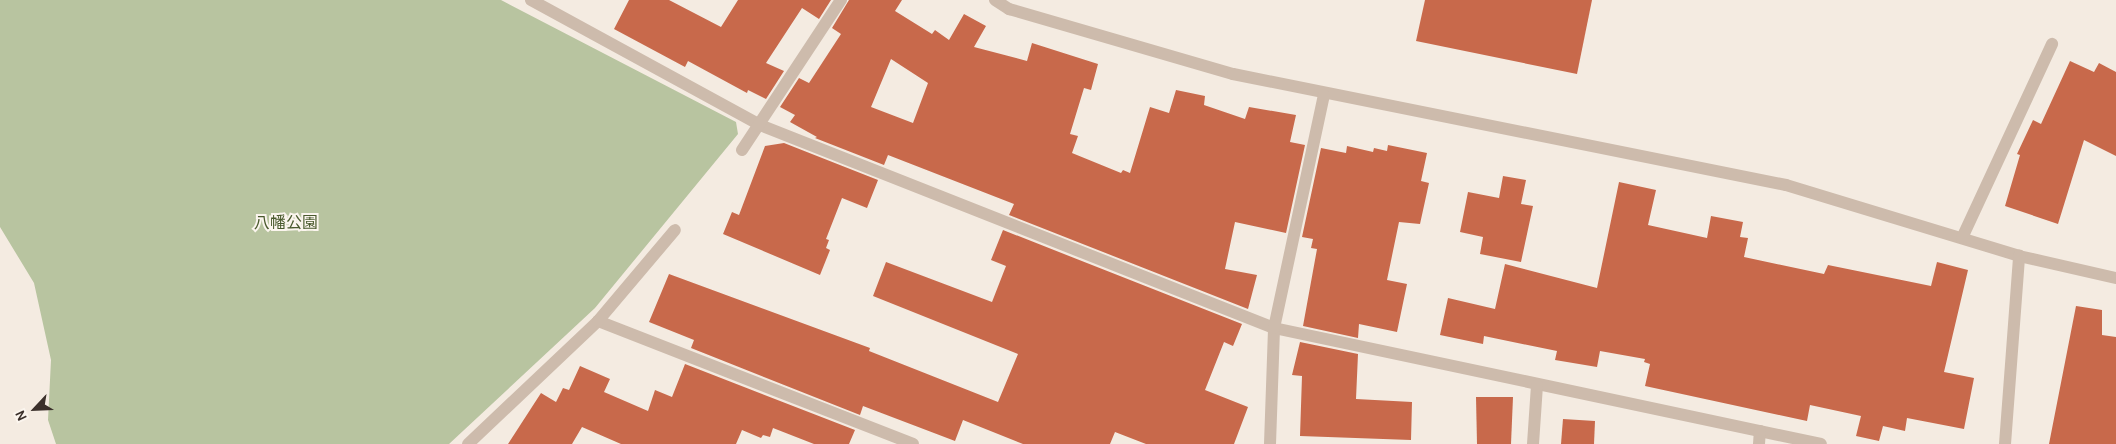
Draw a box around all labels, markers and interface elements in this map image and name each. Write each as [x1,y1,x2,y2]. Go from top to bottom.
park label: 八幡公園 [254,213,318,233]
north arrow [10,384,60,434]
text: N [11,407,31,424]

